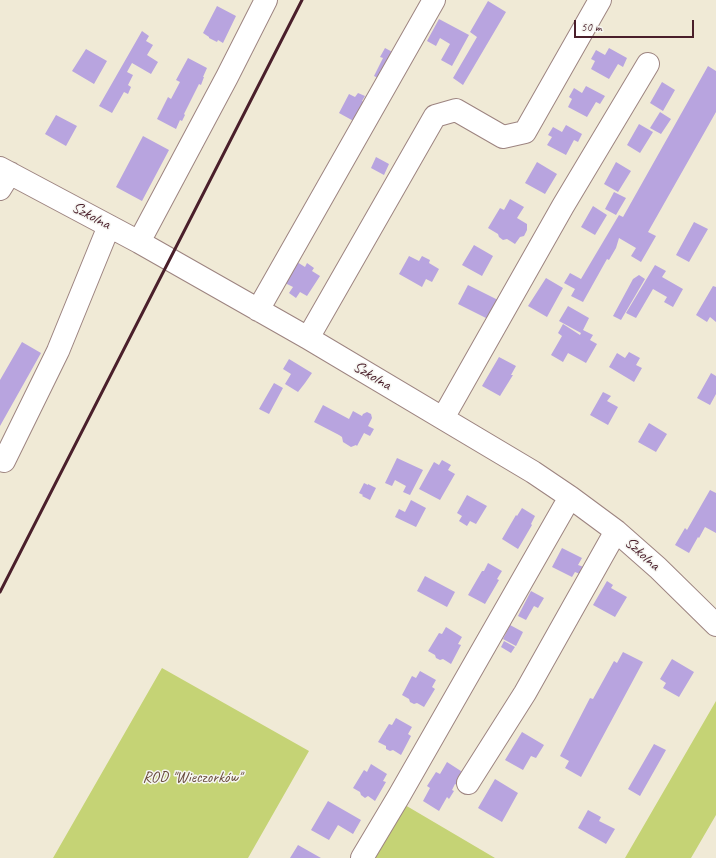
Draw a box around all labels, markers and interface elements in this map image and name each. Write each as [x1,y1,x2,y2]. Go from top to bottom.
scale bar [576,12,696,38]
text: 50 m [581,19,601,35]
street label: Szkolna [68,198,114,234]
street label: Szkolna [350,357,394,395]
street label: Szkolna [620,533,664,575]
park label: ROD "Wieczorków" [142,768,242,788]

